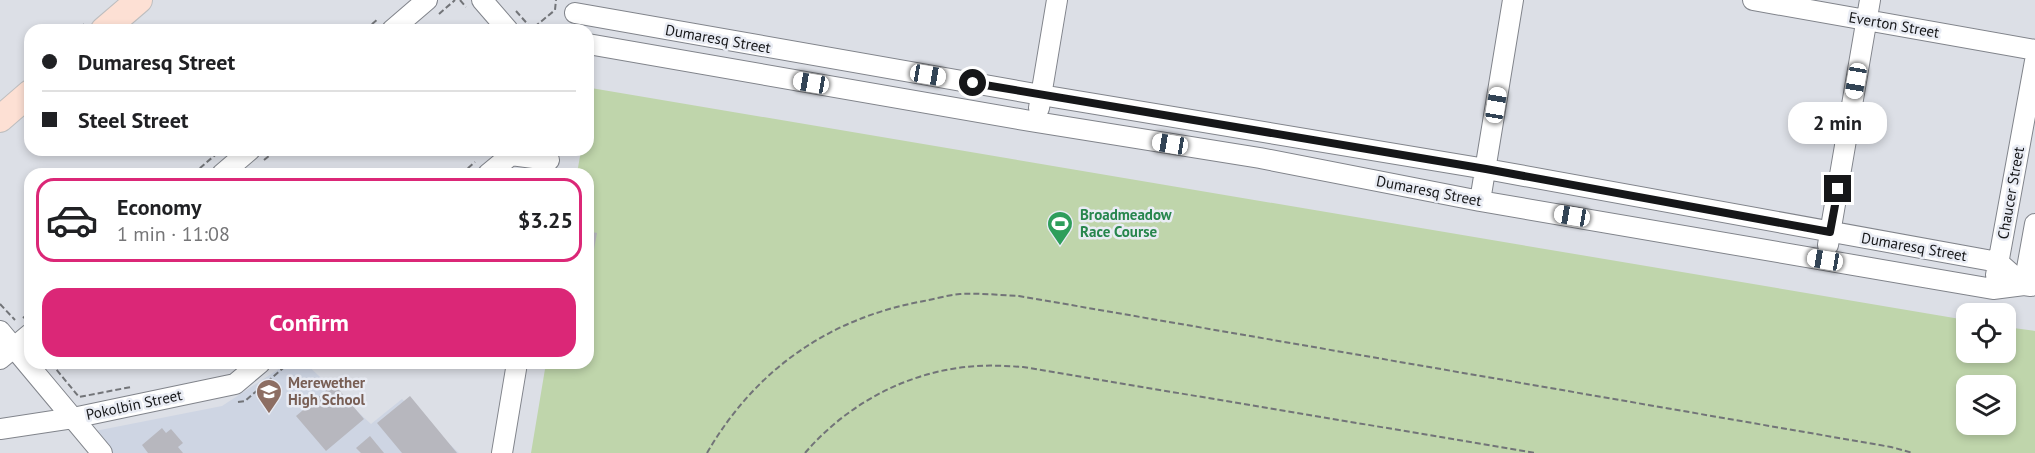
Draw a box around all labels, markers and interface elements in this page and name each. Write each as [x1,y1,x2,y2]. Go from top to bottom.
street label: Everton Street [1847,7,1941,42]
street label: Dumaresq Street [664,20,772,57]
text: Dumaresq Street [78,48,235,76]
car [1844,62,1868,100]
car [909,63,947,87]
route start [959,69,986,96]
car [792,71,830,95]
car [1484,86,1508,124]
callout: 2 min [1788,102,1888,144]
text: Steel Street [78,106,188,134]
text: 2 min [1813,110,1862,136]
car [1151,132,1189,156]
street label: Chaucer Street [1993,145,2028,241]
street label: Dumaresq Street [1375,171,1483,210]
route end [1824,175,1851,202]
icon: car [45,193,99,247]
text: Economy [117,193,201,221]
car [1553,204,1591,228]
place label: Broadmeadow Race Course [1080,205,1172,241]
text: $3.25 [518,206,573,234]
sports icon: Broadmeadow Race Course [1045,209,1075,247]
text: 1 min · 11:08 [117,221,230,247]
street label: Dumaresq Street [1860,228,1968,265]
car [1806,248,1844,272]
button: Confirm [42,288,576,357]
map controls [1956,303,2016,435]
button: locate [1956,303,2016,363]
place label: Merewether High School [288,373,366,409]
button: layers [1956,375,2016,435]
school or university icon: Merewether High School [254,377,284,415]
street label: Pokolbin Street [84,385,184,424]

